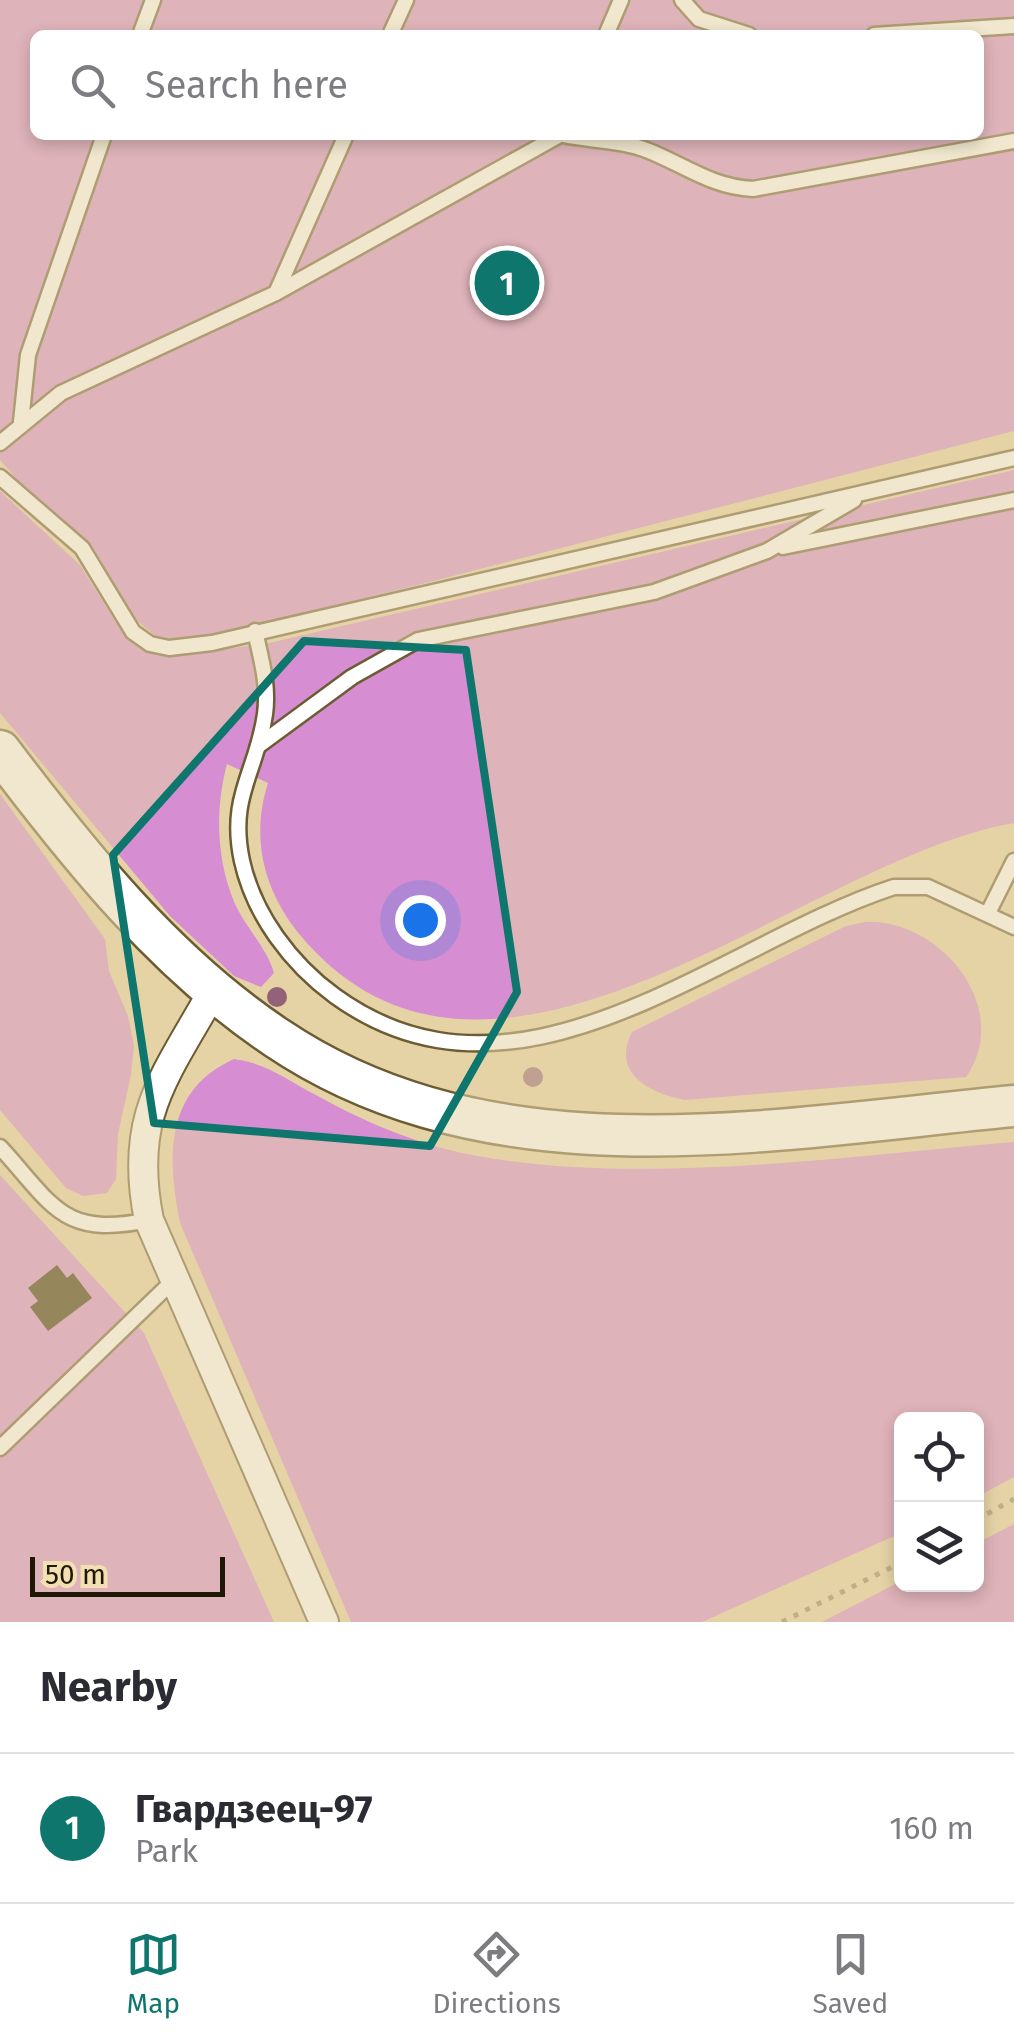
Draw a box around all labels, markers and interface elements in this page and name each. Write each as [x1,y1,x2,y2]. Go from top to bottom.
search box [30,30,984,140]
icon: search [65,58,120,113]
text: Search here [145,62,348,108]
pin: 1 [474,246,540,320]
your location [395,895,446,946]
map controls [894,1412,984,1592]
button: locate [894,1412,984,1502]
button: layers [894,1502,984,1592]
scale bar [30,1552,225,1596]
text: 50 m [45,1558,106,1591]
text: Nearby [40,1662,177,1712]
text: Гвардзеец-97 [135,1786,372,1832]
text: 1 [65,1809,80,1847]
text: 160 m [889,1809,974,1847]
text: Park [135,1832,198,1870]
tab: Map [126,1927,181,2020]
tab: Directions [432,1927,561,2020]
tab: Saved [812,1927,888,2020]

